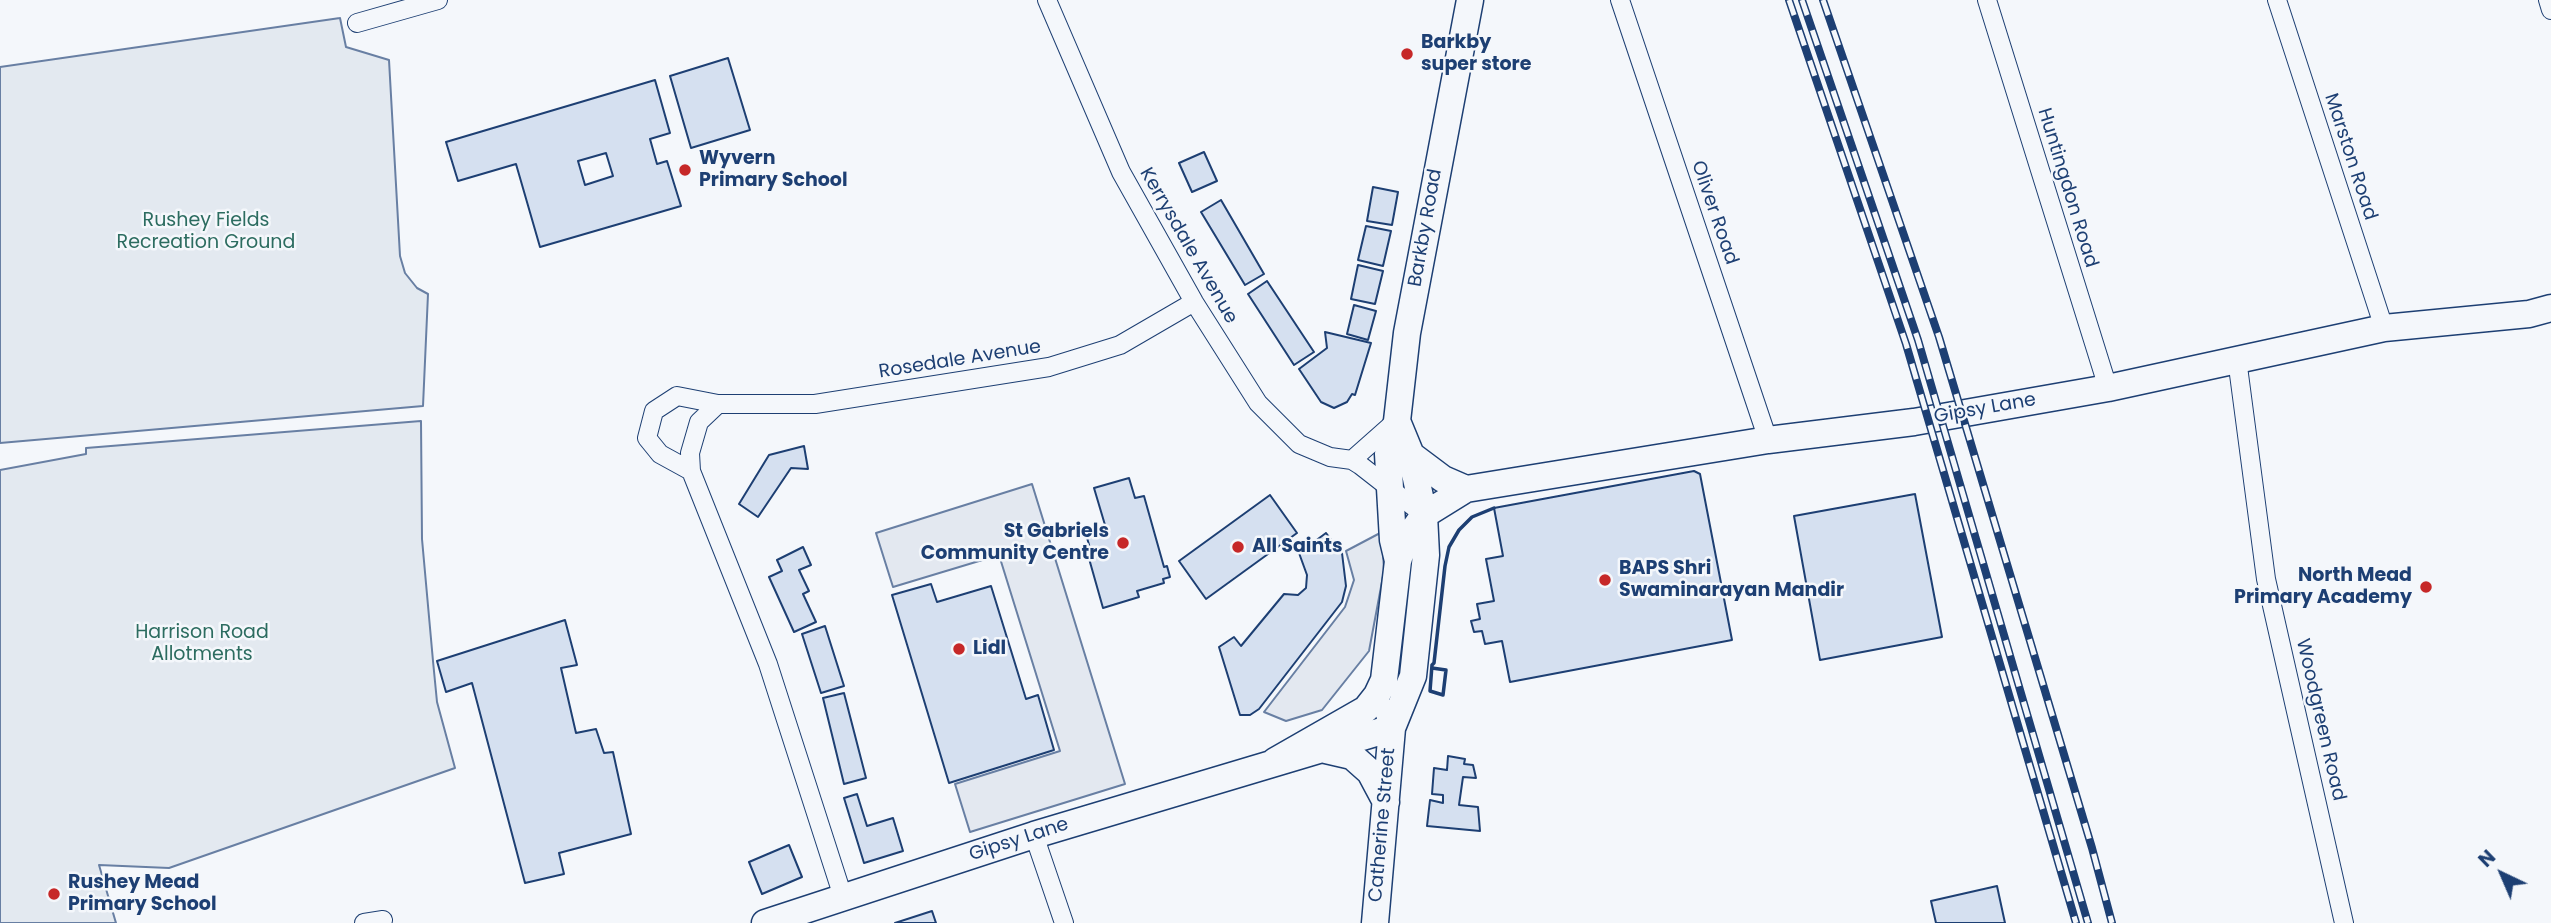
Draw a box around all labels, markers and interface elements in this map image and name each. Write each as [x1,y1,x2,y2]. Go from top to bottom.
place label: Barkby super store [1421,32,1531,76]
marker: Barkby super store [1399,46,1415,62]
street label: Marston Road [2319,91,2381,223]
street label: Huntingdon Road [2032,105,2102,271]
place label: Wyvern Primary School [699,148,848,192]
street label: Oliver Road [1686,158,1742,268]
marker: Wyvern Primary School [677,162,693,178]
street label: Kerrysdale Avenue [1134,164,1242,328]
street label: Barkby Road [1404,167,1448,289]
park label: Rushey Fields Recreation Ground [117,210,295,254]
street label: Rosedale Avenue [877,336,1043,384]
street label: Gipsy Lane [1932,389,2038,429]
place label: St Gabriels Community Centre [921,521,1109,565]
marker: St Gabriels Community Centre [1115,535,1131,551]
place label: All Saints [1252,536,1343,558]
marker: All Saints [1230,539,1246,555]
place label: BAPS Shri Swaminarayan Mandir [1619,558,1844,602]
place label: North Mead Primary Academy [2234,565,2412,609]
marker: BAPS Shri Swaminarayan Mandir [1597,572,1613,588]
marker: North Mead Primary Academy [2418,579,2434,595]
park label: Harrison Road Allotments [135,622,269,666]
street label: Woodgreen Road [2290,637,2350,803]
place label: Lidl [973,638,1006,660]
marker: Lidl [951,641,967,657]
street label: Catherine Street [1365,747,1401,903]
street label: Gipsy Lane [967,813,1071,867]
north arrow [2467,839,2537,909]
text: N [2473,844,2502,873]
place label: Rushey Mead Primary School [68,872,217,916]
marker: Rushey Mead Primary School [46,886,62,902]

